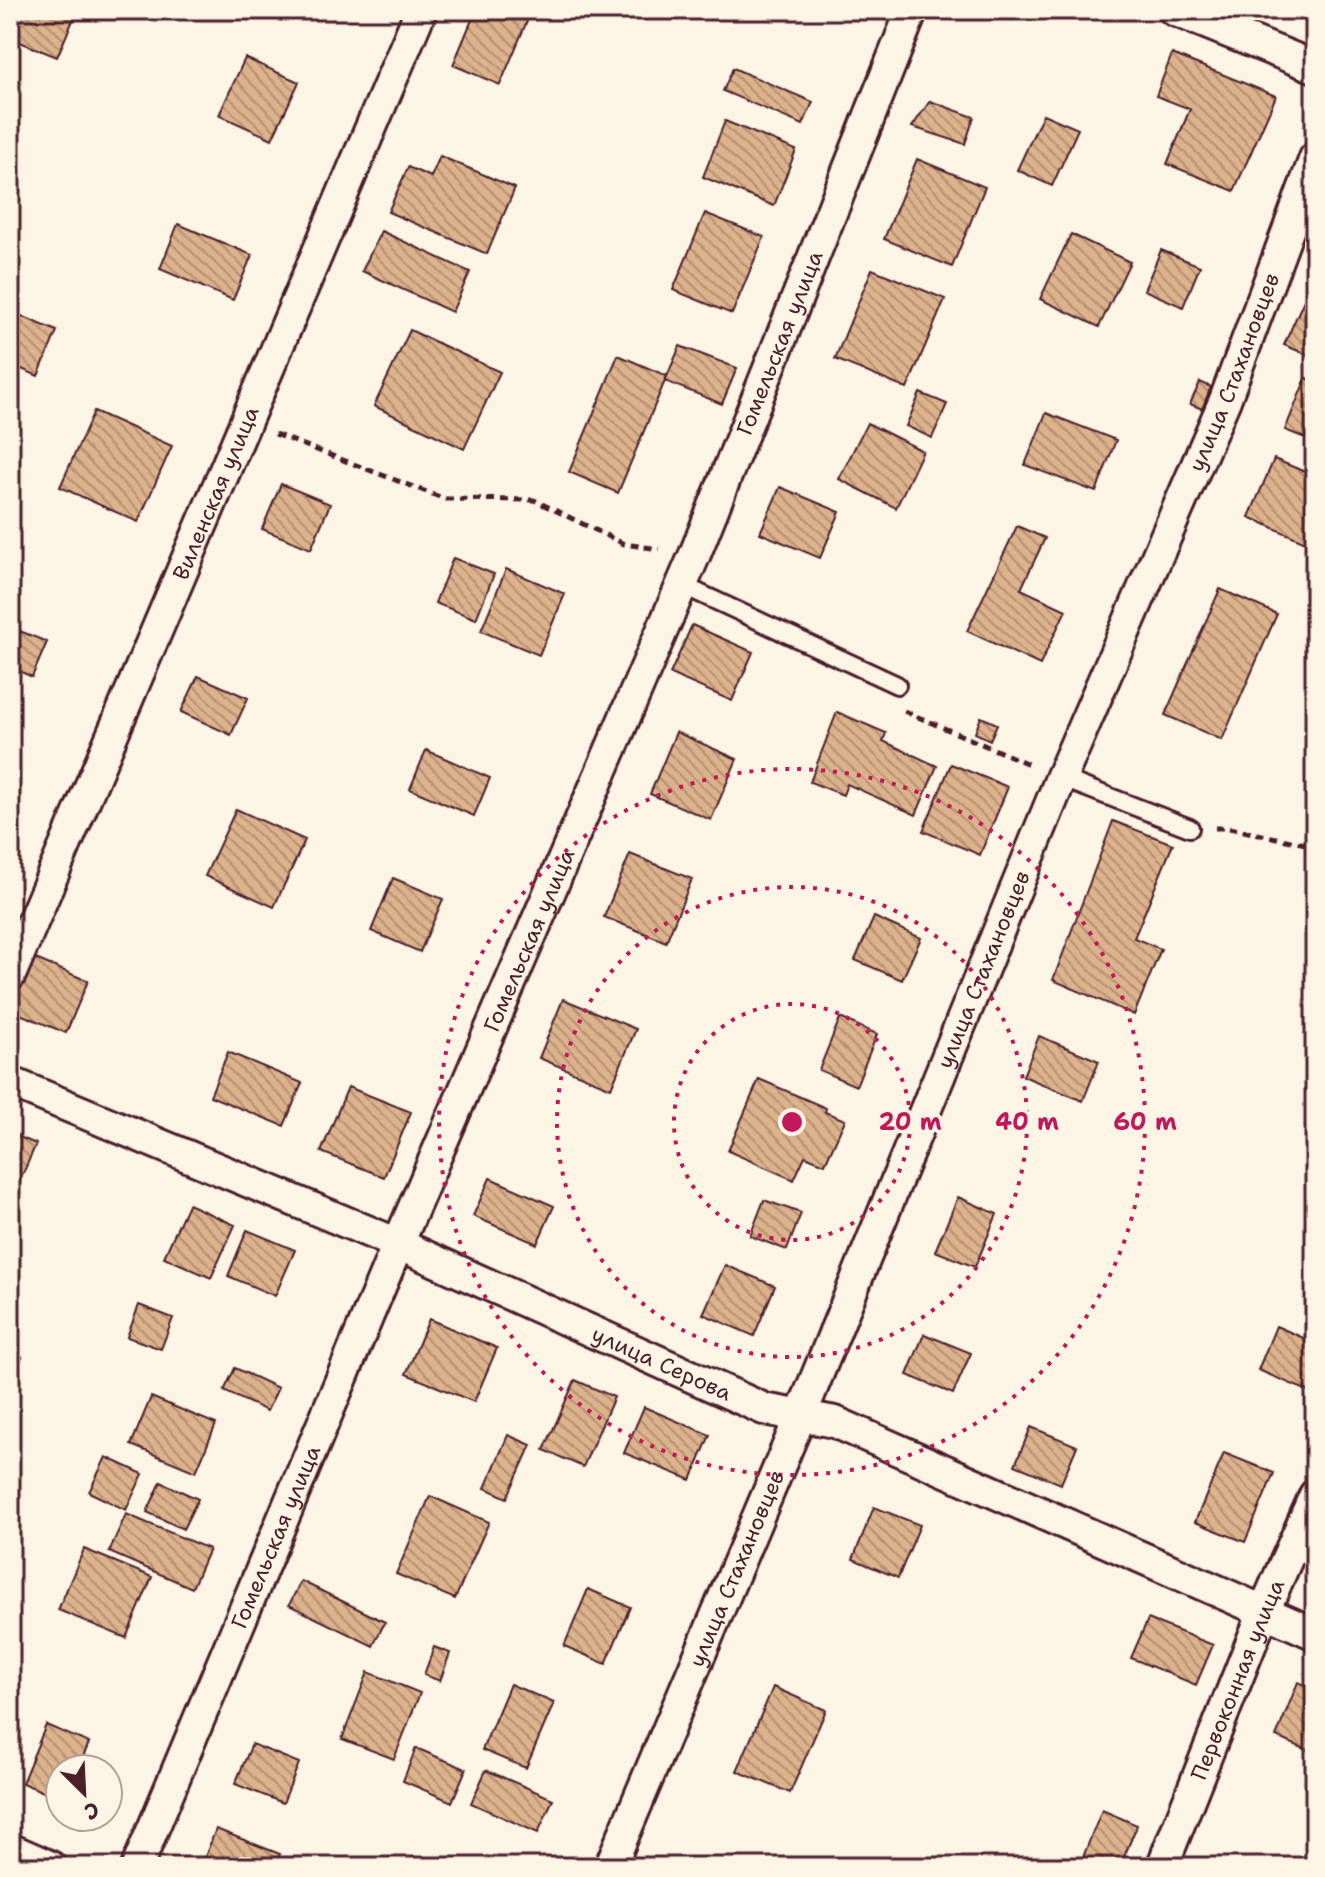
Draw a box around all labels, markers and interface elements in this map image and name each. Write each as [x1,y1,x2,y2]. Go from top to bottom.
street label: Гомельская улица [730,246,830,440]
street label: улица Стахановцев [1182,269,1286,476]
street label: Виленская улица [166,401,266,585]
street label: Гомельская улица [477,844,581,1037]
street label: улица Стахановцев [930,866,1037,1073]
text: 20 m [878,1106,942,1138]
text: 40 m [995,1106,1059,1138]
text: 60 m [1113,1106,1177,1138]
centre of rings [778,1108,806,1136]
street label: улица Серова [587,1319,737,1408]
street label: Гомельская улица [224,1440,327,1633]
street label: улица Стахановцев [682,1466,791,1672]
street label: Первоконная улица [1184,1574,1291,1784]
north arrow [44,1753,124,1833]
text: С [80,1795,104,1827]

